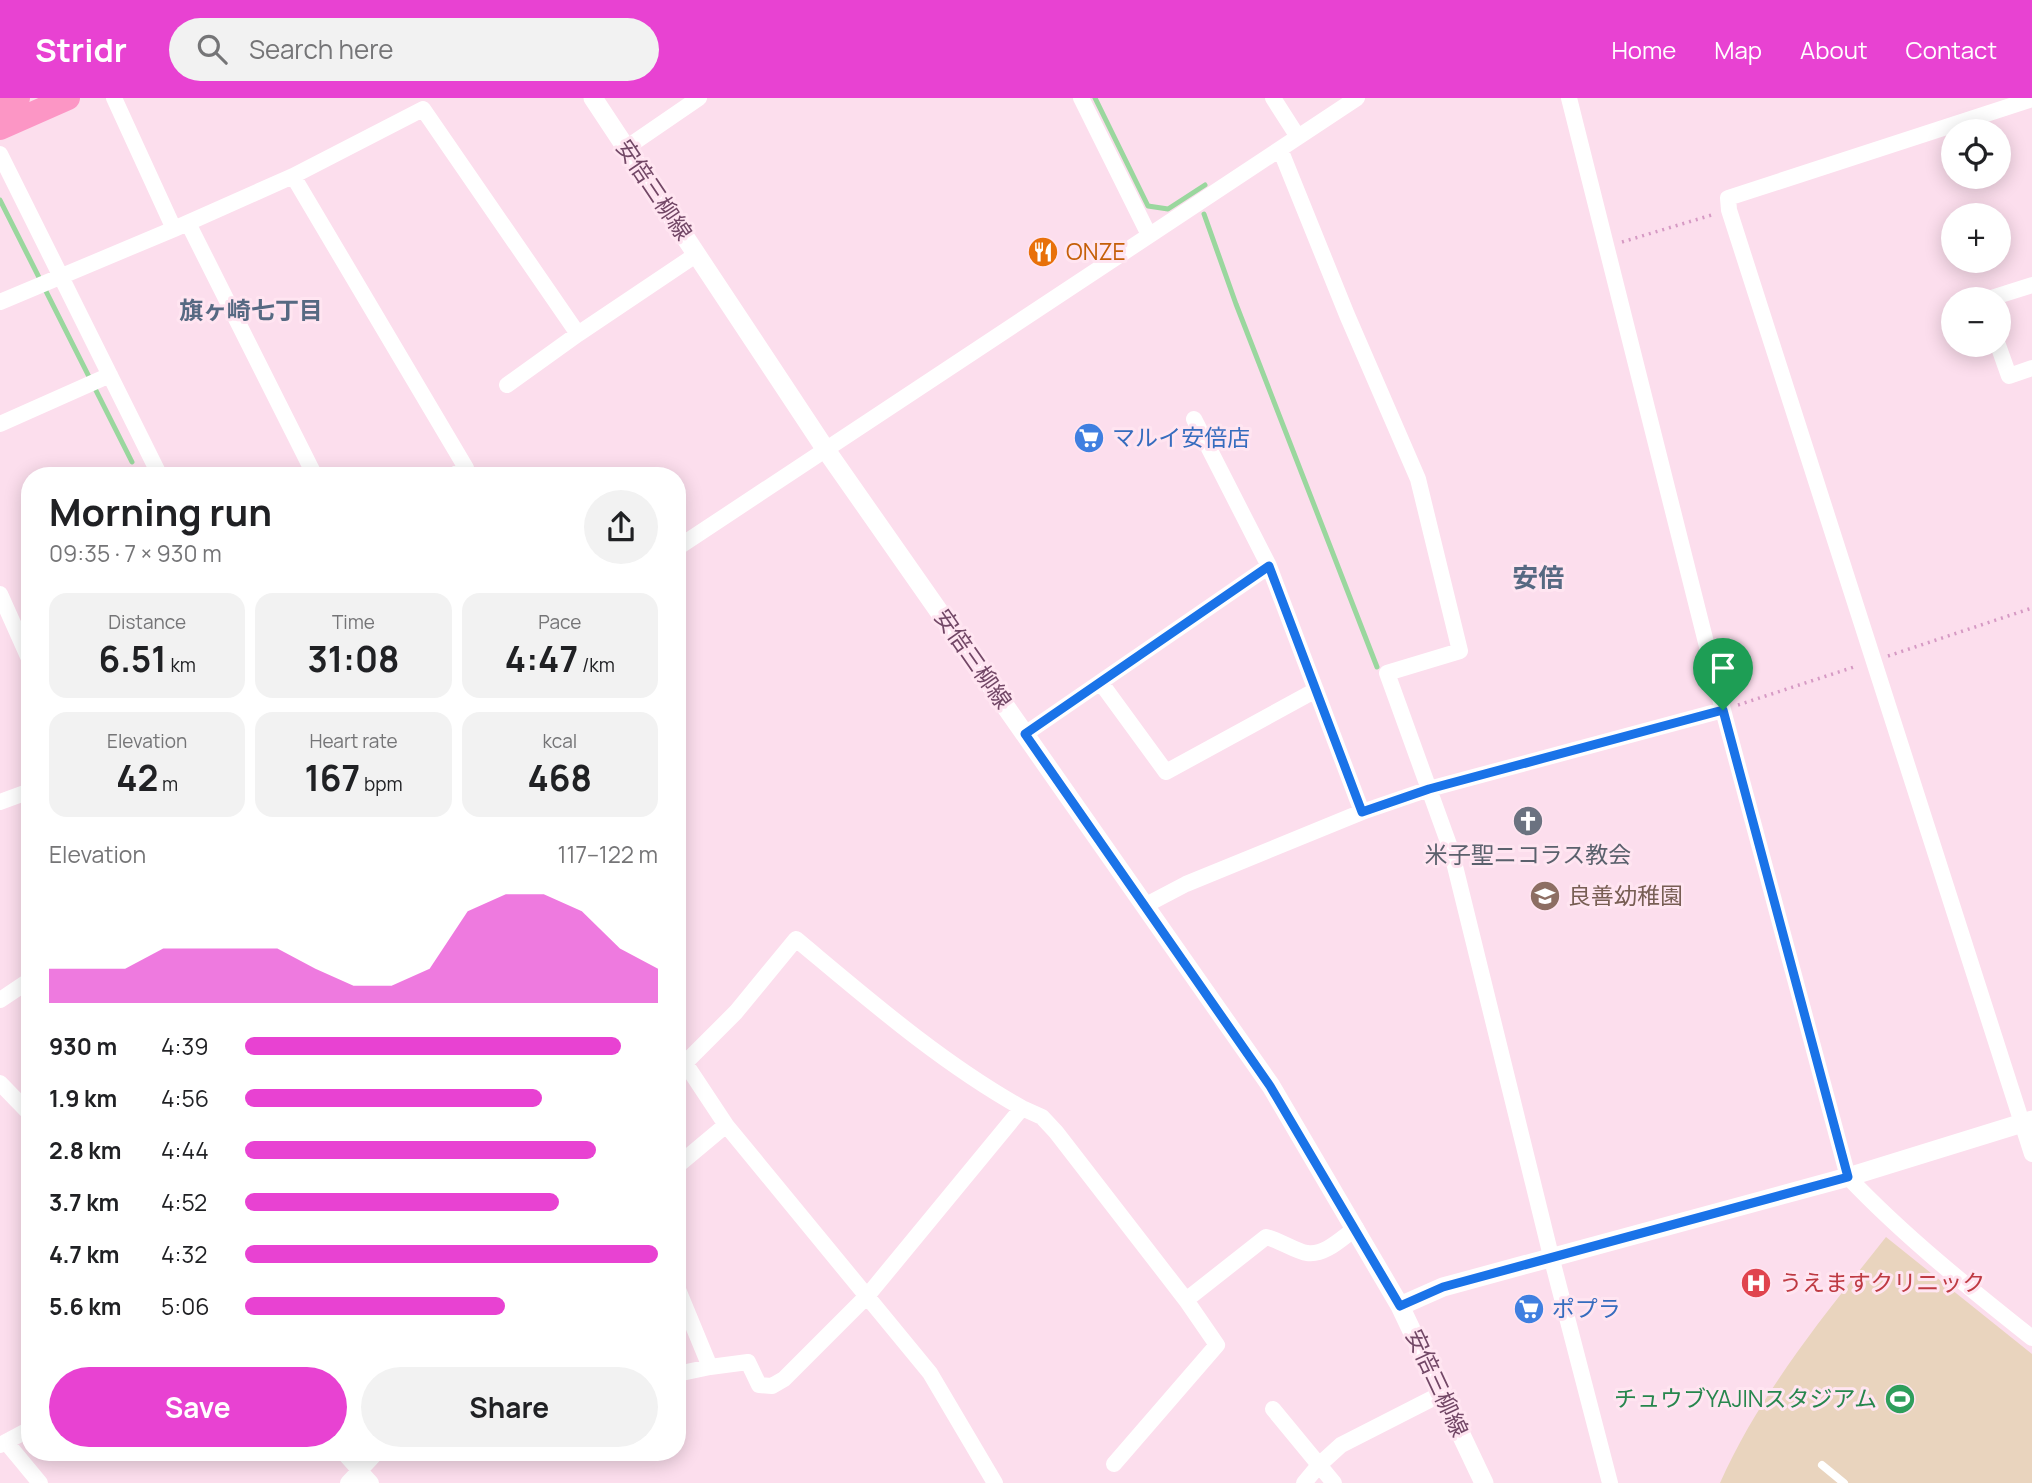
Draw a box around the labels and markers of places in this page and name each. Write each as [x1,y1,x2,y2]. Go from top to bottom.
restaurant icon: ONZE [1026,235,1060,269]
place label: ONZE [1066,235,1126,267]
supermarket icon: マルイ安倍店 [1072,421,1106,455]
place label: マルイ安倍店 [1112,421,1250,453]
pin [1693,638,1753,710]
church icon: 米子聖ニコラス教会 [1511,804,1545,838]
place label: 米子聖ニコラス教会 [1425,838,1631,870]
school or university icon: 良善幼稚園 [1528,879,1562,913]
place label: 良善幼稚園 [1568,879,1683,911]
hospital icon: うえますクリニック [1739,1266,1773,1300]
place label: うえますクリニック [1779,1266,1985,1298]
supermarket icon: ポプラ [1512,1292,1546,1326]
place label: ポプラ [1552,1292,1621,1324]
place label: チュウブYAJINスタジアム [1614,1382,1877,1414]
sports icon: チュウブYAJINスタジアム [1883,1382,1917,1416]

